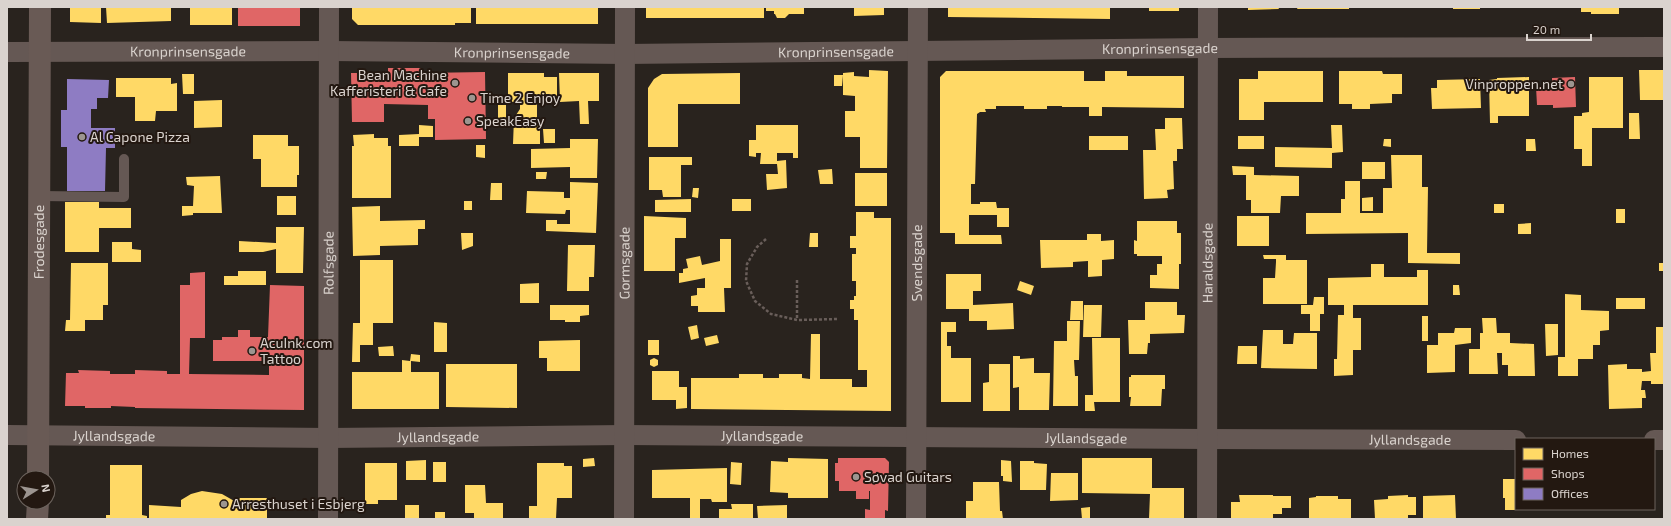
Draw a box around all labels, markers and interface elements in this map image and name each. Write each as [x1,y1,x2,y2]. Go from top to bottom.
scale bar [1527,16,1591,42]
text: 20 m [1533,22,1560,36]
street label: Kronprinsensgade [1102,39,1218,57]
street label: Kronprinsensgade [130,42,246,60]
street label: Kronprinsensgade [778,42,894,60]
street label: Kronprinsensgade [454,43,570,61]
place label: Bean Machine Kafferisteri & Cafe [330,66,447,99]
place label: Vinproppen.net [1465,75,1563,92]
marker: Bean Machine Kafferisteri & Cafe [450,78,460,88]
marker: Vinproppen.net [1566,79,1576,89]
place label: Time 2 Enjoy [480,89,561,106]
marker: Time 2 Enjoy [467,93,477,103]
place label: SpeakEasy [476,112,545,129]
marker: SpeakEasy [463,116,473,126]
place label: Al Capone Pizza [90,128,190,145]
marker: Al Capone Pizza [77,132,87,142]
street label: Frodesgade [30,205,47,279]
street label: Haraldsgade [1198,223,1216,303]
street label: Svendsgade [908,224,925,302]
street label: Gormsgade [615,227,633,299]
street label: Rolfsgade [319,231,337,295]
place label: AcuInk.com Tattoo [260,334,333,367]
marker: AcuInk.com Tattoo [247,346,257,356]
street label: Jyllandsgade [73,427,155,444]
street label: Jyllandsgade [397,427,479,445]
street label: Jyllandsgade [721,427,803,444]
street label: Jyllandsgade [1045,429,1127,446]
street label: Jyllandsgade [1369,431,1451,448]
legend [1515,438,1655,510]
text: Homes [1551,446,1589,460]
text: Shops [1551,466,1585,480]
place label: Søvad Guitars [864,468,952,485]
north arrow [16,470,56,510]
marker: Søvad Guitars [851,472,861,482]
text: N [39,483,53,493]
text: Offices [1551,486,1588,500]
place label: Arresthuset i Esbjerg [232,495,365,512]
marker: Arresthuset i Esbjerg [219,499,229,509]

